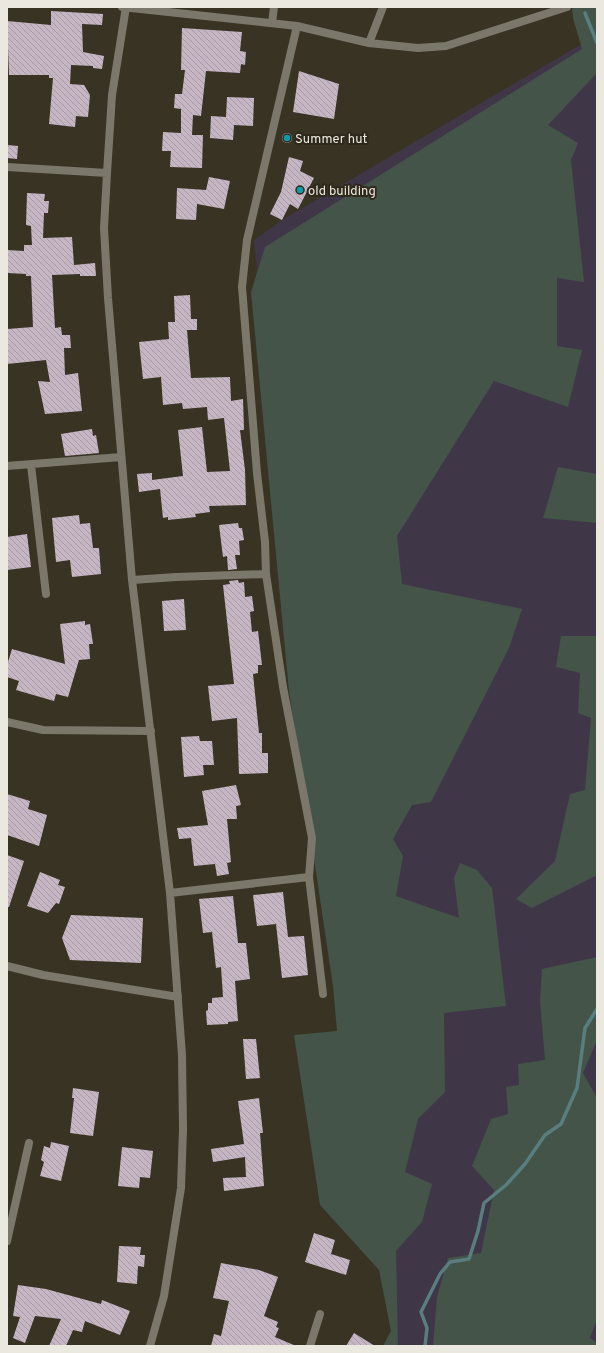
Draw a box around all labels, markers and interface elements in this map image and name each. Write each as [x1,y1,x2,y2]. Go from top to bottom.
place label: Summer hut [295,132,367,148]
marker: Summer hut [282,133,292,143]
place label: old building [308,184,376,200]
marker: old building [295,185,305,195]

